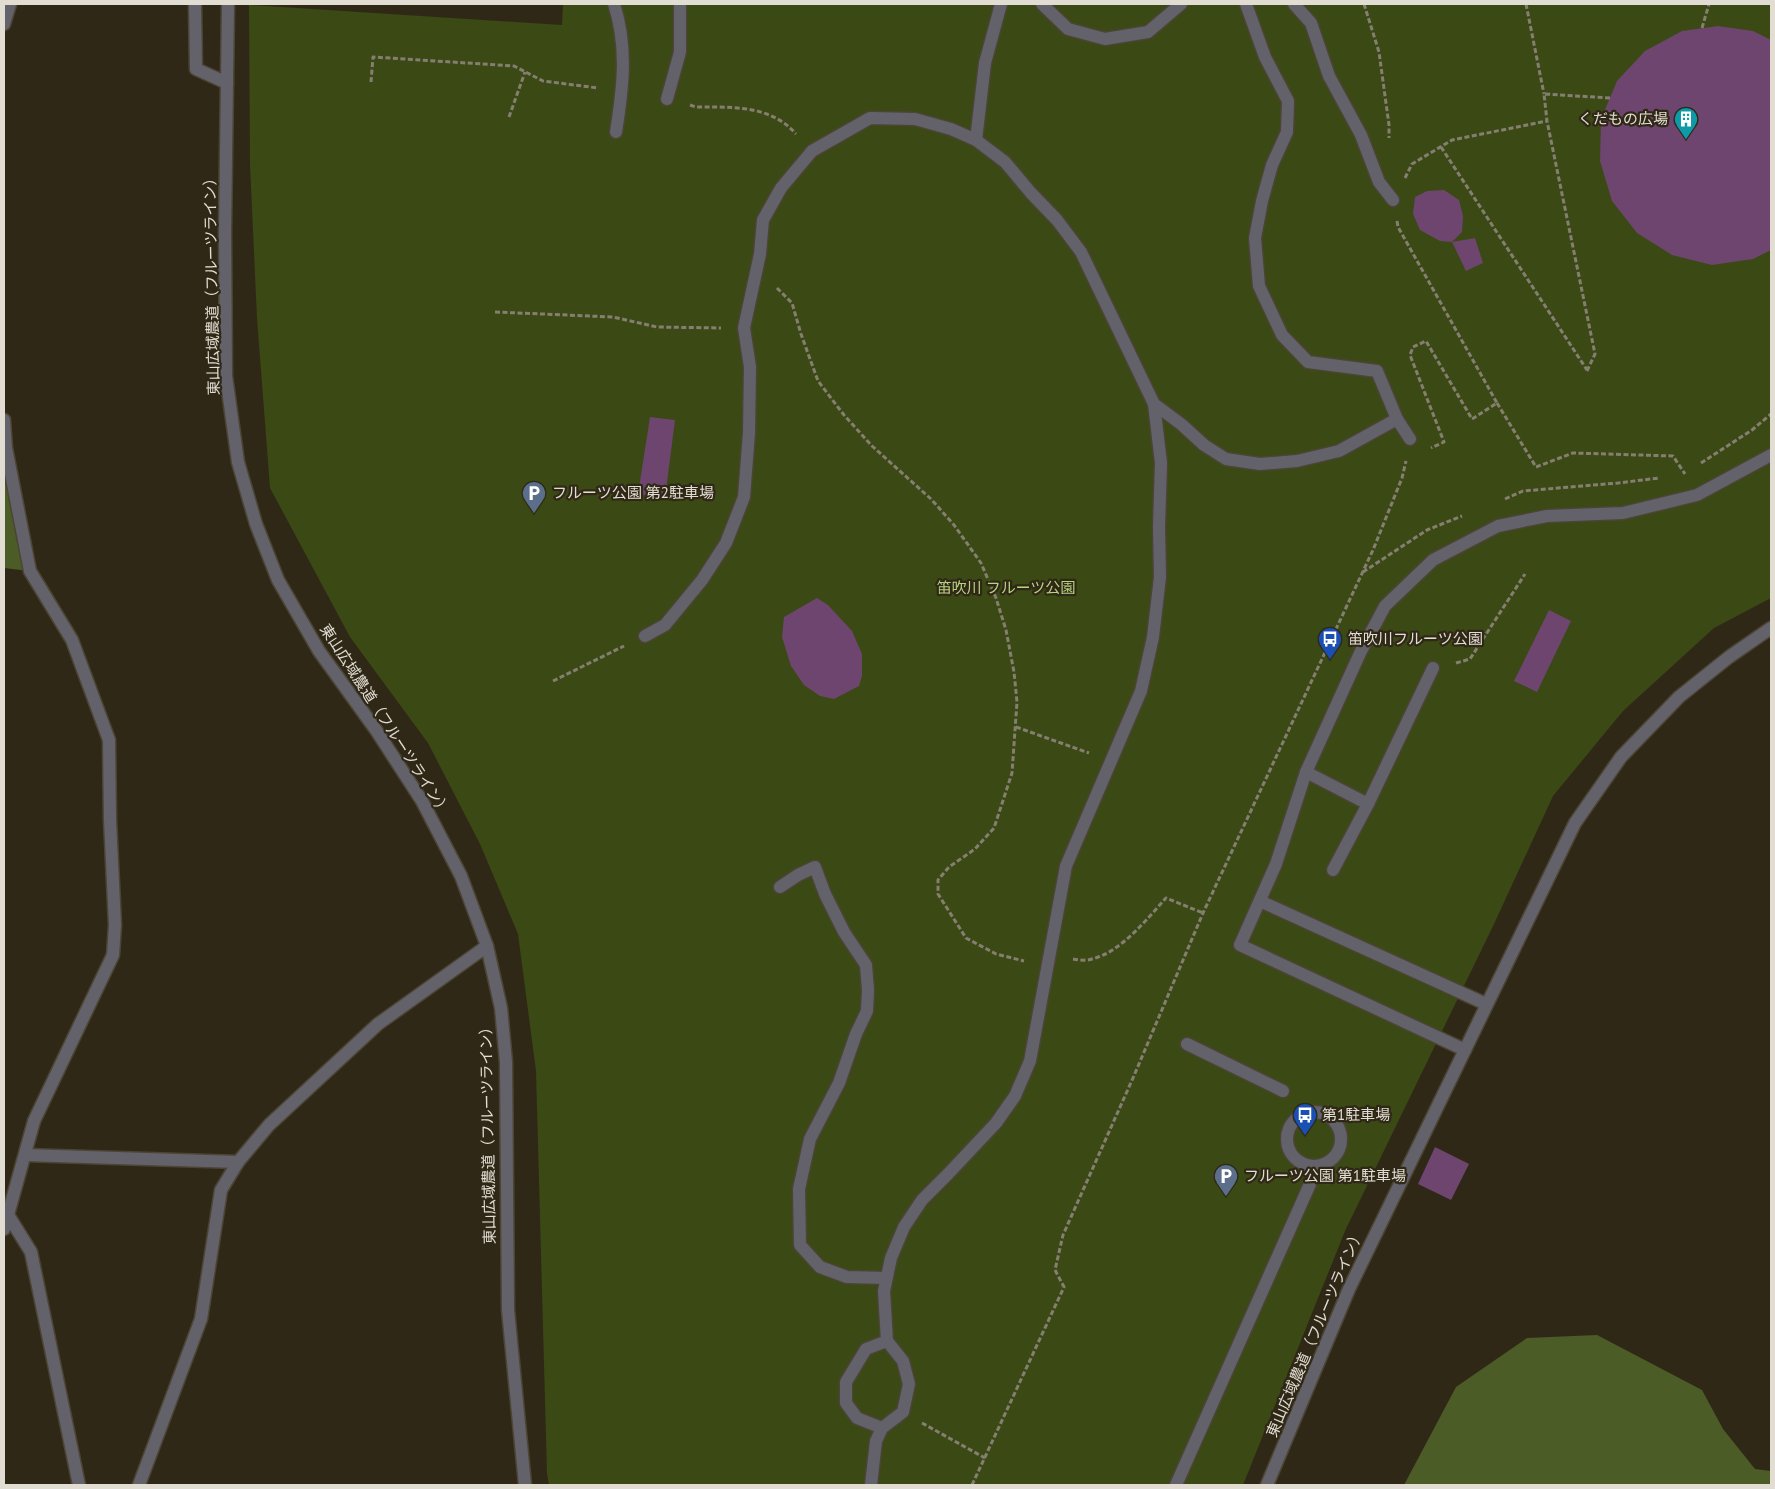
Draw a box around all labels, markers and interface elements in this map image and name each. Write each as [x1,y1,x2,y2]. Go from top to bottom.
building icon: くだもの広場 [1673,106,1699,140]
place label: くだもの広場 [1578,109,1668,128]
street label: 東山広域農道（フルーツライン） [200,171,223,396]
parking icon: フルーツ公園 第2駐車場 [521,480,547,514]
place label: フルーツ公園 第2駐車場 [552,483,714,502]
park label: 笛吹川 フルーツ公園 [937,578,1075,597]
street label: 東山広域農道（フルーツライン） [316,620,455,819]
bus stop icon: 笛吹川フルーツ公園 [1317,626,1343,660]
place label: 笛吹川フルーツ公園 [1348,629,1483,648]
street label: 東山広域農道（フルーツライン） [476,1020,499,1245]
bus stop icon: 第1駐車場 [1292,1102,1318,1136]
place label: 第1駐車場 [1322,1105,1390,1124]
parking icon: フルーツ公園 第1駐車場 [1213,1163,1239,1197]
place label: フルーツ公園 第1駐車場 [1244,1166,1406,1185]
street label: 東山広域農道（フルーツライン） [1262,1226,1367,1440]

